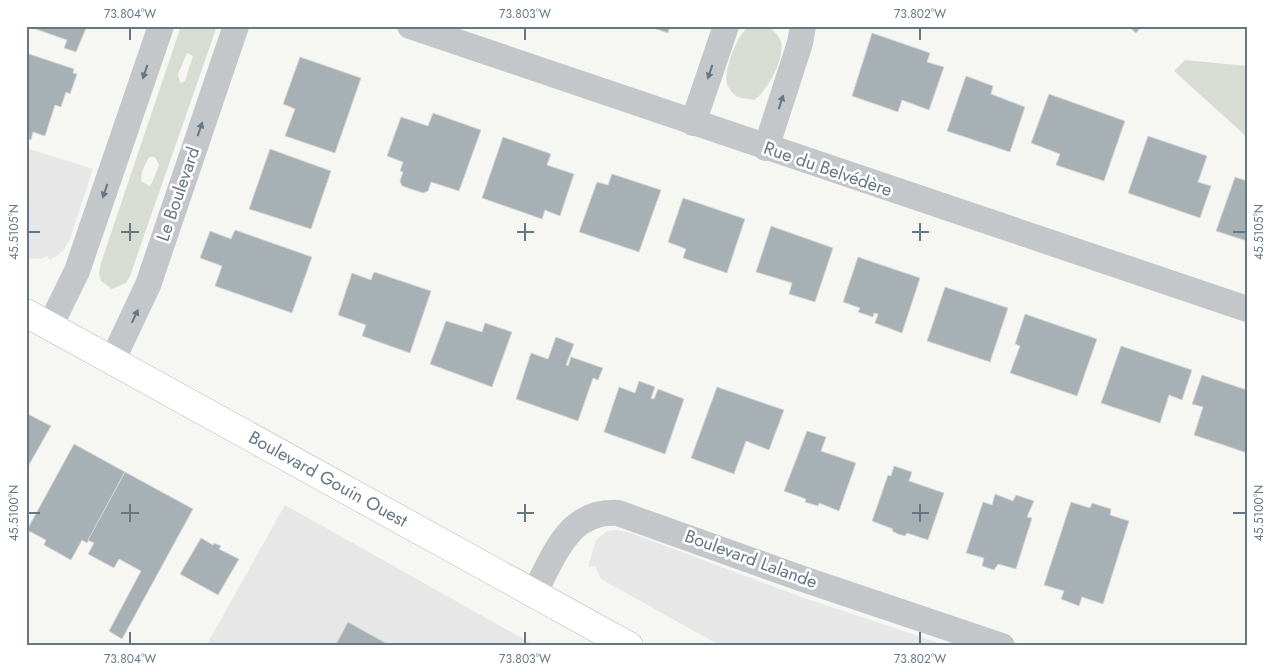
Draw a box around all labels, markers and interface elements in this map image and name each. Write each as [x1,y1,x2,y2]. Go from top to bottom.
text: 73.804°W [104,5,156,23]
text: 73.803°W [499,5,551,23]
text: 73.802°W [894,5,946,23]
one-way arrow [141,65,148,80]
one-way arrow [706,65,714,80]
one-way arrow [778,94,786,109]
one-way arrow [197,122,205,137]
street label: Rue du Belvédère [760,135,896,203]
street label: Le Boulevard [150,143,206,245]
one-way arrow [101,184,109,199]
text: 45.5105°N [5,204,23,260]
text: 45.5105°N [1250,204,1268,260]
one-way arrow [130,308,139,323]
street label: Boulevard Gouin Ouest [244,424,413,534]
text: 45.5100°N [5,485,23,541]
text: 45.5100°N [1250,485,1268,541]
street label: Boulevard Lalande [681,523,821,595]
text: 73.804°W [104,650,156,668]
text: 73.803°W [499,650,551,668]
text: 73.802°W [894,650,946,668]

